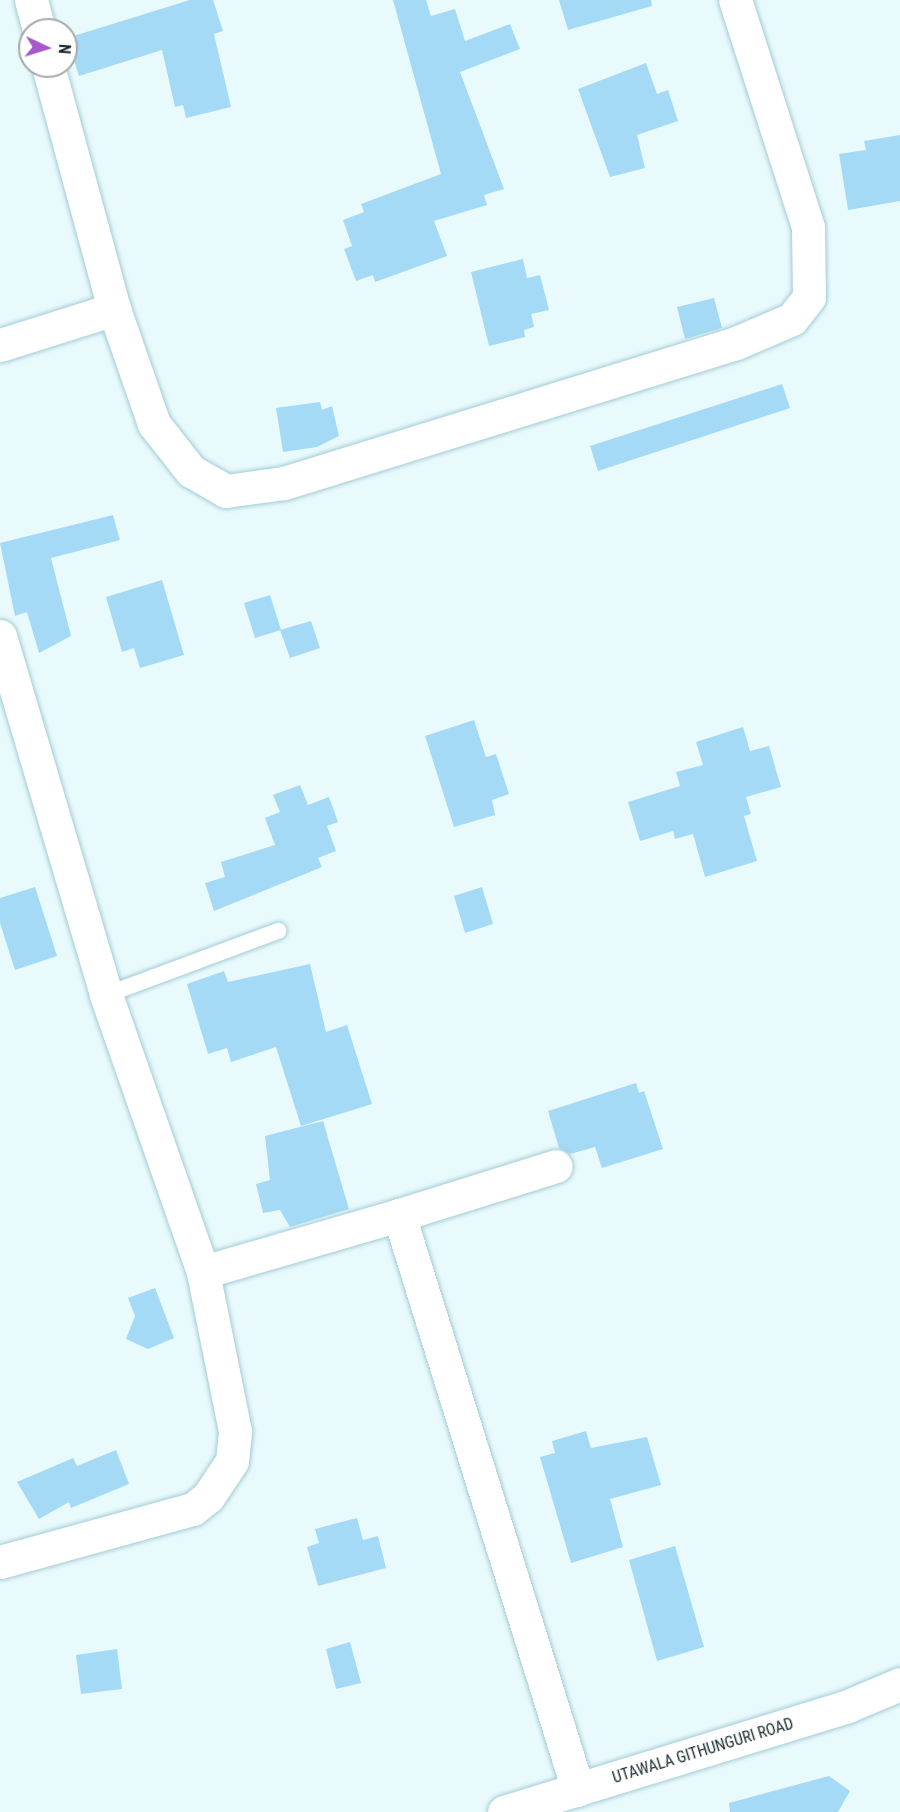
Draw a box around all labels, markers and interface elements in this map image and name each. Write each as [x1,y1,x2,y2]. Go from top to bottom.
north arrow [18,18,78,78]
text: N [55,44,74,55]
street label: UTAWALA GITHUNGURI ROAD [610,1714,796,1788]

